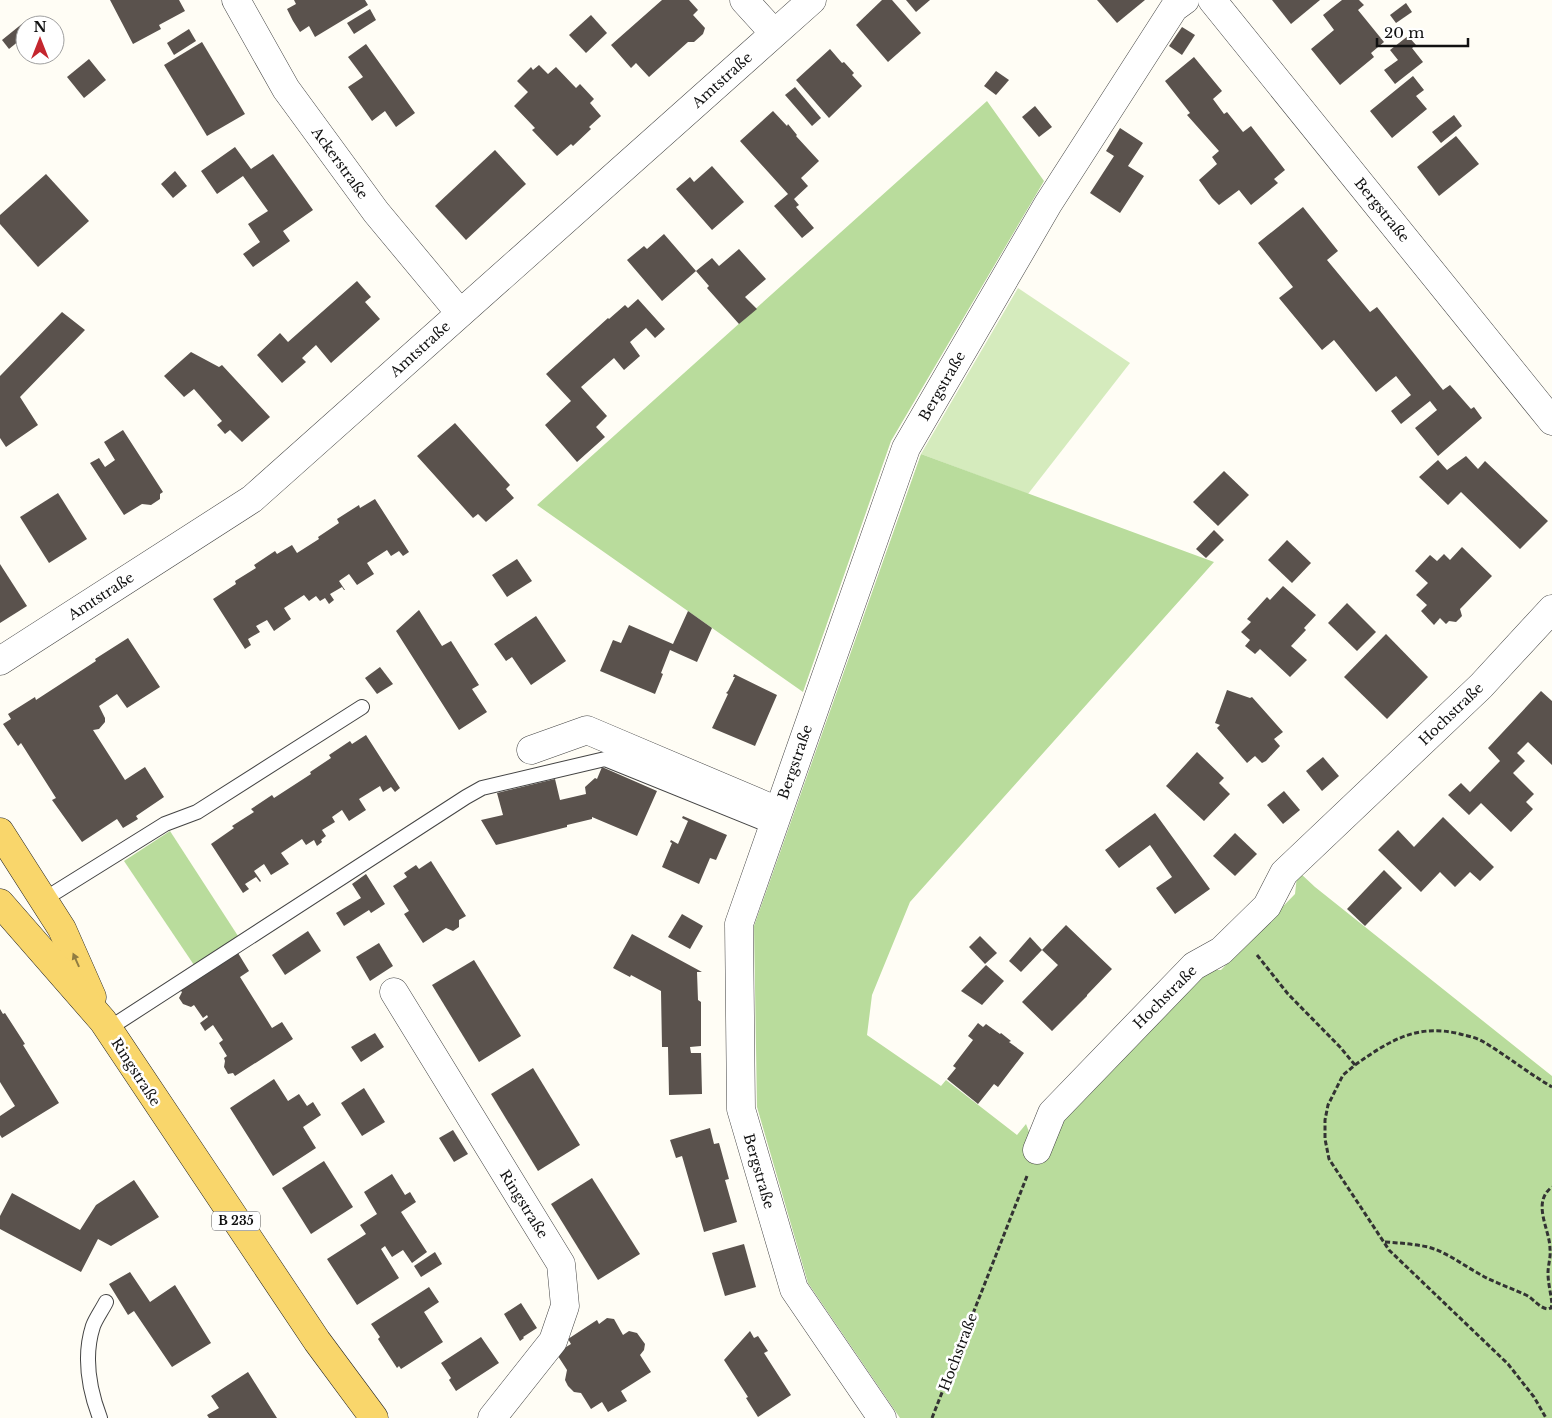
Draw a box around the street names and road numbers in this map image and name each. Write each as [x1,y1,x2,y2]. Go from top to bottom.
street label: Amtstraße [687,48,756,112]
street label: Ackerstraße [307,123,372,202]
street label: Bergstraße [1351,174,1413,246]
street label: Amtstraße [385,317,454,381]
street label: Bergstraße [915,348,969,424]
street label: Amtstraße [64,568,137,624]
street label: Hochstraße [1415,679,1487,749]
street label: Bergstraße [774,722,816,802]
street label: Hochstraße [1129,961,1201,1033]
street label: Ringstraße [107,1035,165,1109]
street label: Bergstraße [740,1131,778,1211]
street label: Ringstraße [496,1166,552,1242]
road number: B 235 [212,1212,260,1230]
street label: Hochstraße [935,1310,981,1394]

